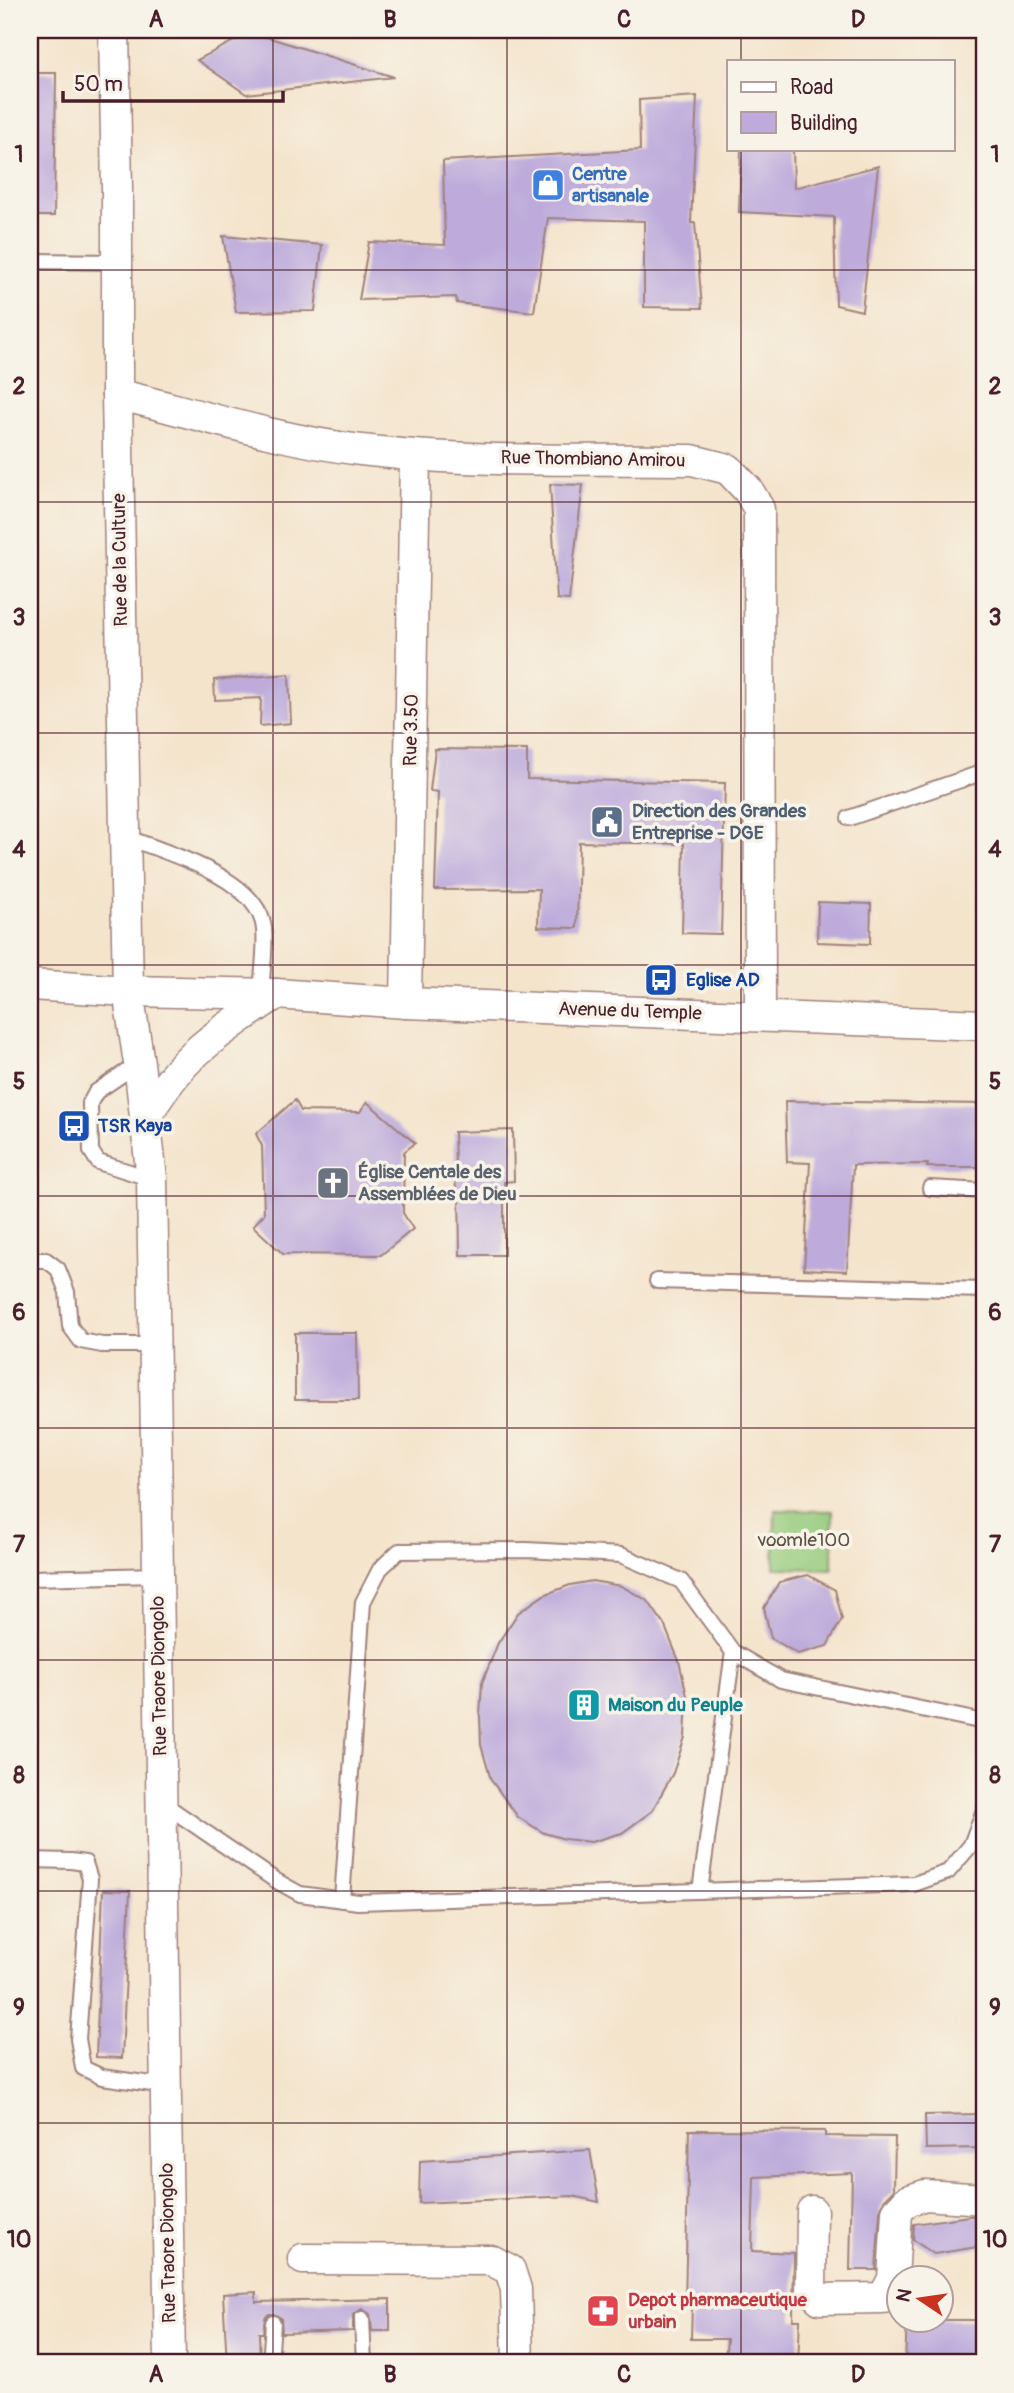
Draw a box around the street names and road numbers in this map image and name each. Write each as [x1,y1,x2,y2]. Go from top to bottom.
street label: Rue Thombiano Amirou [500,445,686,473]
street label: Rue de la Culture [107,493,133,627]
street label: Rue 3.50 [398,694,424,766]
street label: Avenue du Temple [558,996,703,1026]
street label: Rue Traore Diongolo [146,1596,172,1756]
street label: Rue Traore Diongolo [155,2163,181,2323]

